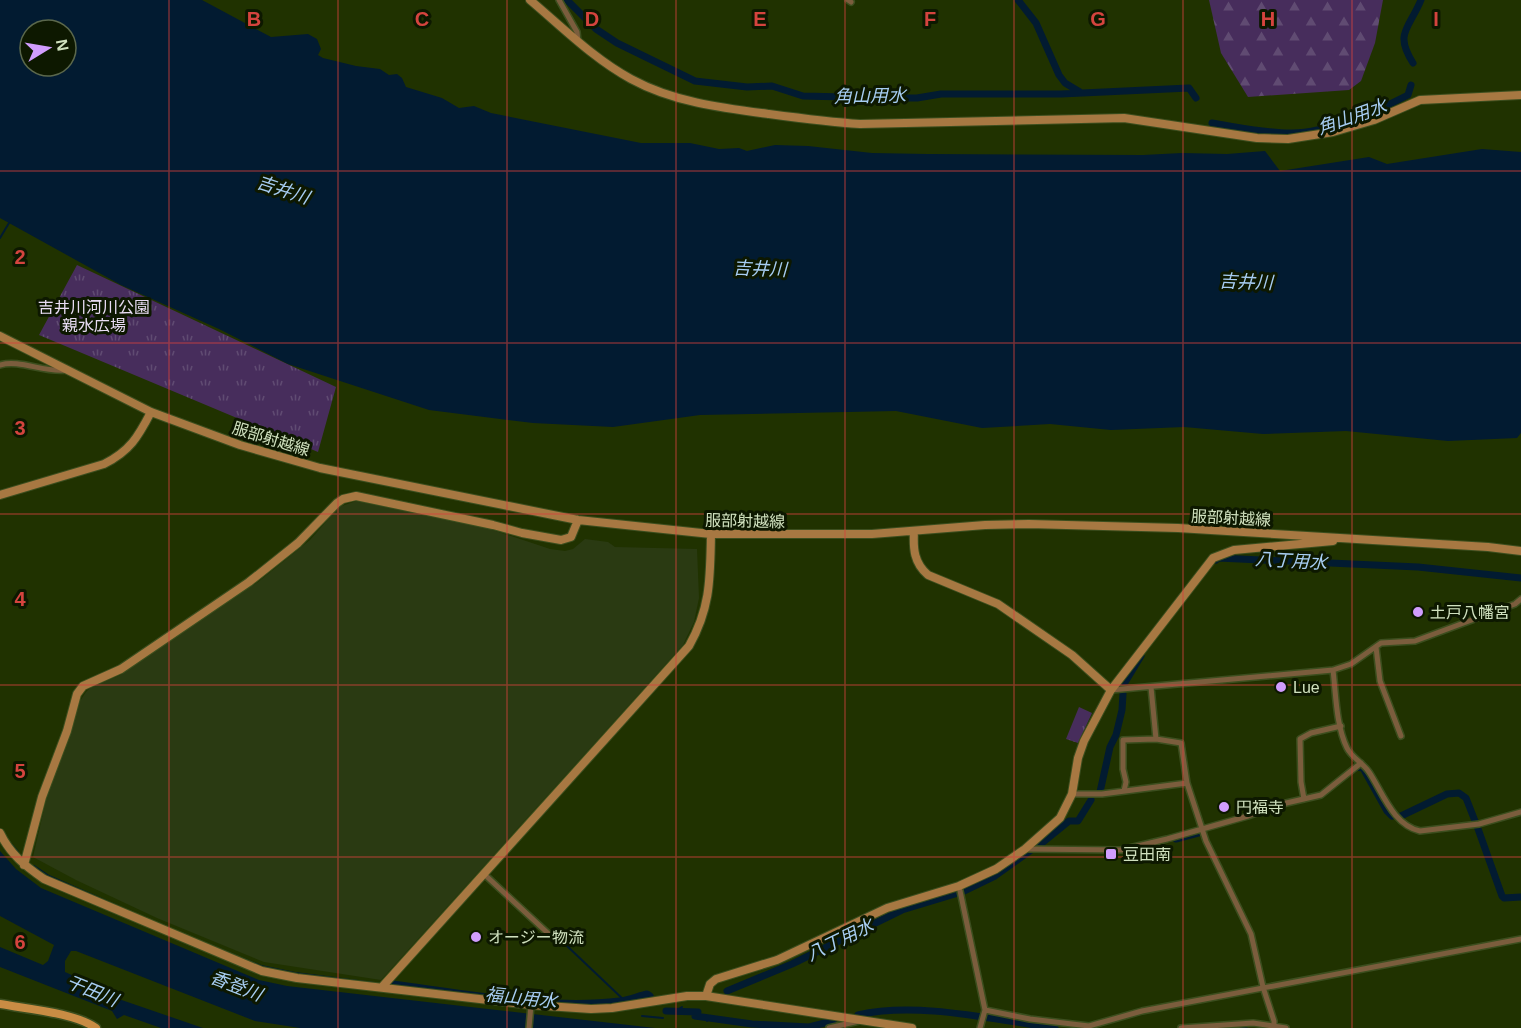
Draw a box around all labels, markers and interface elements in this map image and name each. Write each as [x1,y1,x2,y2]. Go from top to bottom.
text: B [247,8,261,30]
text: C [415,8,429,30]
text: D [585,8,599,30]
text: E [753,8,767,30]
text: F [924,8,936,30]
text: G [1090,8,1106,30]
text: H [1261,8,1275,30]
text: I [1433,8,1439,30]
north arrow [18,18,78,78]
text: N [53,38,72,53]
water label: 角山用水 [834,85,908,107]
water label: 角山用水 [1315,95,1391,138]
water label: 吉井川 [254,172,314,208]
text: 2 [14,246,26,268]
water label: 吉井川 [733,258,789,280]
water label: 吉井川 [1219,271,1275,293]
park label: 吉井川河川公園 親水広場 [38,299,150,334]
text: 3 [14,417,26,439]
street label: 服部射越線 [230,419,312,459]
street label: 服部射越線 [1191,507,1271,529]
street label: 服部射越線 [705,512,785,530]
water label: 八丁用水 [1255,549,1329,573]
text: 4 [14,588,26,610]
place label: 土戸八幡宮 [1430,604,1510,621]
marker: 土戸八幡宮 [1411,605,1425,619]
place label: Lue [1293,679,1320,696]
marker: Lue [1274,680,1288,694]
text: 5 [14,760,26,782]
place label: 円福寺 [1236,799,1284,816]
marker: 円福寺 [1217,800,1231,814]
place label: 豆田南 [1123,846,1171,863]
marker: 豆田南 [1104,847,1118,861]
water label: 八丁用水 [803,914,879,965]
place label: オージー物流 [488,929,584,946]
marker: オージー物流 [469,930,483,944]
text: 6 [14,931,26,953]
water label: 香登川 [207,967,267,1006]
water label: 干田川 [63,972,123,1011]
water label: 福山用水 [484,984,560,1012]

